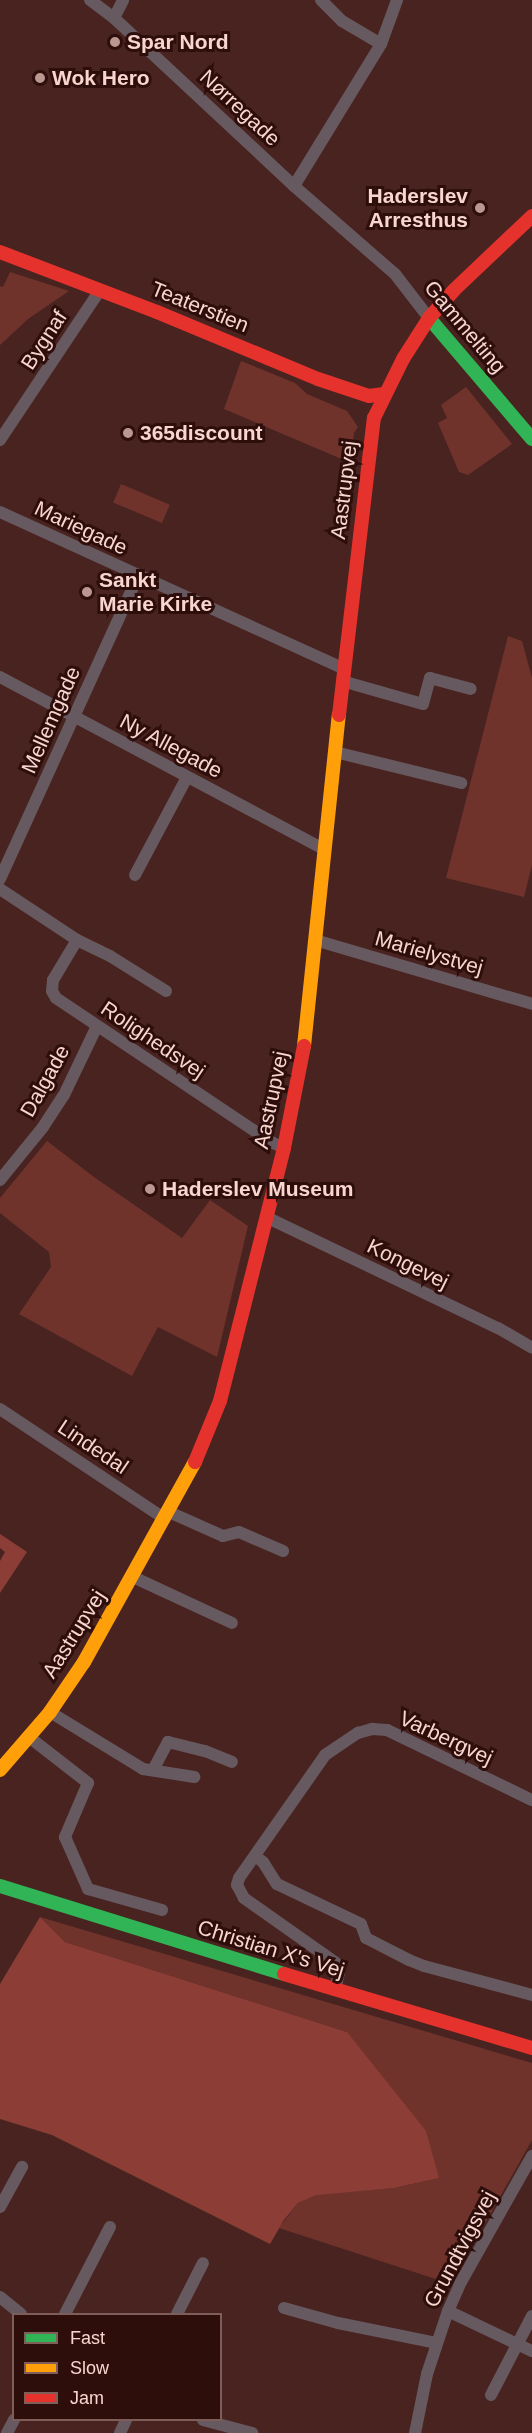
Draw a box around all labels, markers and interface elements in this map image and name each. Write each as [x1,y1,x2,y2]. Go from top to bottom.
place label: Spar Nord [127,29,229,55]
marker: Spar Nord [108,35,122,49]
place label: Wok Hero [52,65,150,91]
street label: Nørregade [195,65,285,151]
marker: Wok Hero [33,71,47,85]
place label: Haderslev Arresthus [368,183,468,233]
marker: Haderslev Arresthus [473,201,487,215]
street label: Teaterstien [148,276,252,338]
street label: Gammelting [419,276,511,378]
street label: Bygnaf [16,306,72,374]
place label: 365discount [140,420,263,446]
marker: 365discount [121,426,135,440]
street label: Aastrupvej [325,439,363,541]
street label: Mariegade [31,496,131,560]
place label: Sankt Marie Kirke [99,567,212,617]
marker: Sankt Marie Kirke [80,585,94,599]
street label: Mellemgade [16,663,86,777]
street label: Ny Allegade [115,708,227,784]
street label: Marielystvej [372,926,486,980]
street label: Rolighedsvej [96,996,210,1084]
street label: Dalgade [15,1041,75,1121]
street label: Aastrupvej [248,1049,294,1151]
place label: Haderslev Museum [162,1176,353,1202]
marker: Haderslev Museum [143,1182,157,1196]
street label: Kongevej [363,1233,453,1295]
street label: Lindedal [53,1414,133,1480]
street label: Aastrupvej [37,1585,111,1683]
street label: Varbergvej [395,1705,497,1771]
street label: Christian X's Vej [195,1915,347,1983]
street label: Grundtvigsvej [419,2186,501,2312]
legend [12,2313,222,2421]
text: Fast [70,2328,105,2348]
text: Slow [70,2358,109,2378]
text: Jam [70,2388,104,2408]

